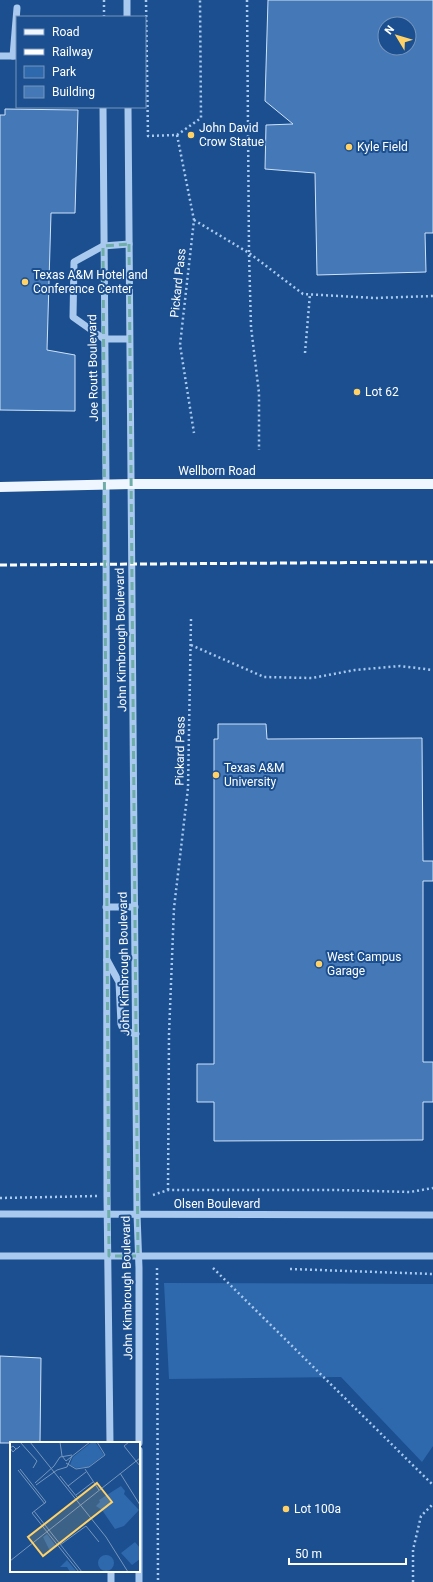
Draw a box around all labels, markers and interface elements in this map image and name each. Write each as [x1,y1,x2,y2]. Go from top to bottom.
legend [16,16,146,108]
north arrow [377,16,417,56]
text: N [382,23,397,37]
text: Road [52,25,80,39]
text: Railway [52,45,93,59]
text: Park [52,65,77,79]
text: Building [52,85,95,99]
place label: John David Crow Statue [199,121,264,149]
marker: John David Crow Statue [186,130,196,140]
place label: Kyle Field [357,140,408,154]
marker: Kyle Field [344,142,354,152]
street label: Pickard Pass [167,248,189,318]
place label: Texas A&M Hotel and Conference Center [33,268,148,296]
marker: Texas A&M Hotel and Conference Center [20,277,30,287]
street label: Joe Routt Boulevard [85,314,101,422]
place label: Lot 62 [365,385,399,399]
marker: Lot 62 [352,387,362,397]
street label: Wellborn Road [178,464,256,478]
street label: John Kimbrough Boulevard [113,568,129,712]
street label: Pickard Pass [172,716,188,786]
place label: Texas A&M University [224,761,284,789]
marker: Texas A&M University [211,770,221,780]
street label: John Kimbrough Boulevard [116,892,132,1036]
place label: West Campus Garage [327,950,401,978]
marker: West Campus Garage [314,959,324,969]
street label: Olsen Boulevard [174,1197,260,1211]
street label: John Kimbrough Boulevard [119,1216,135,1360]
inset map [10,1442,140,1572]
place label: Lot 100a [294,1502,341,1516]
marker: Lot 100a [281,1504,291,1514]
scale bar [289,1540,406,1566]
text: 50 m [295,1547,322,1561]

